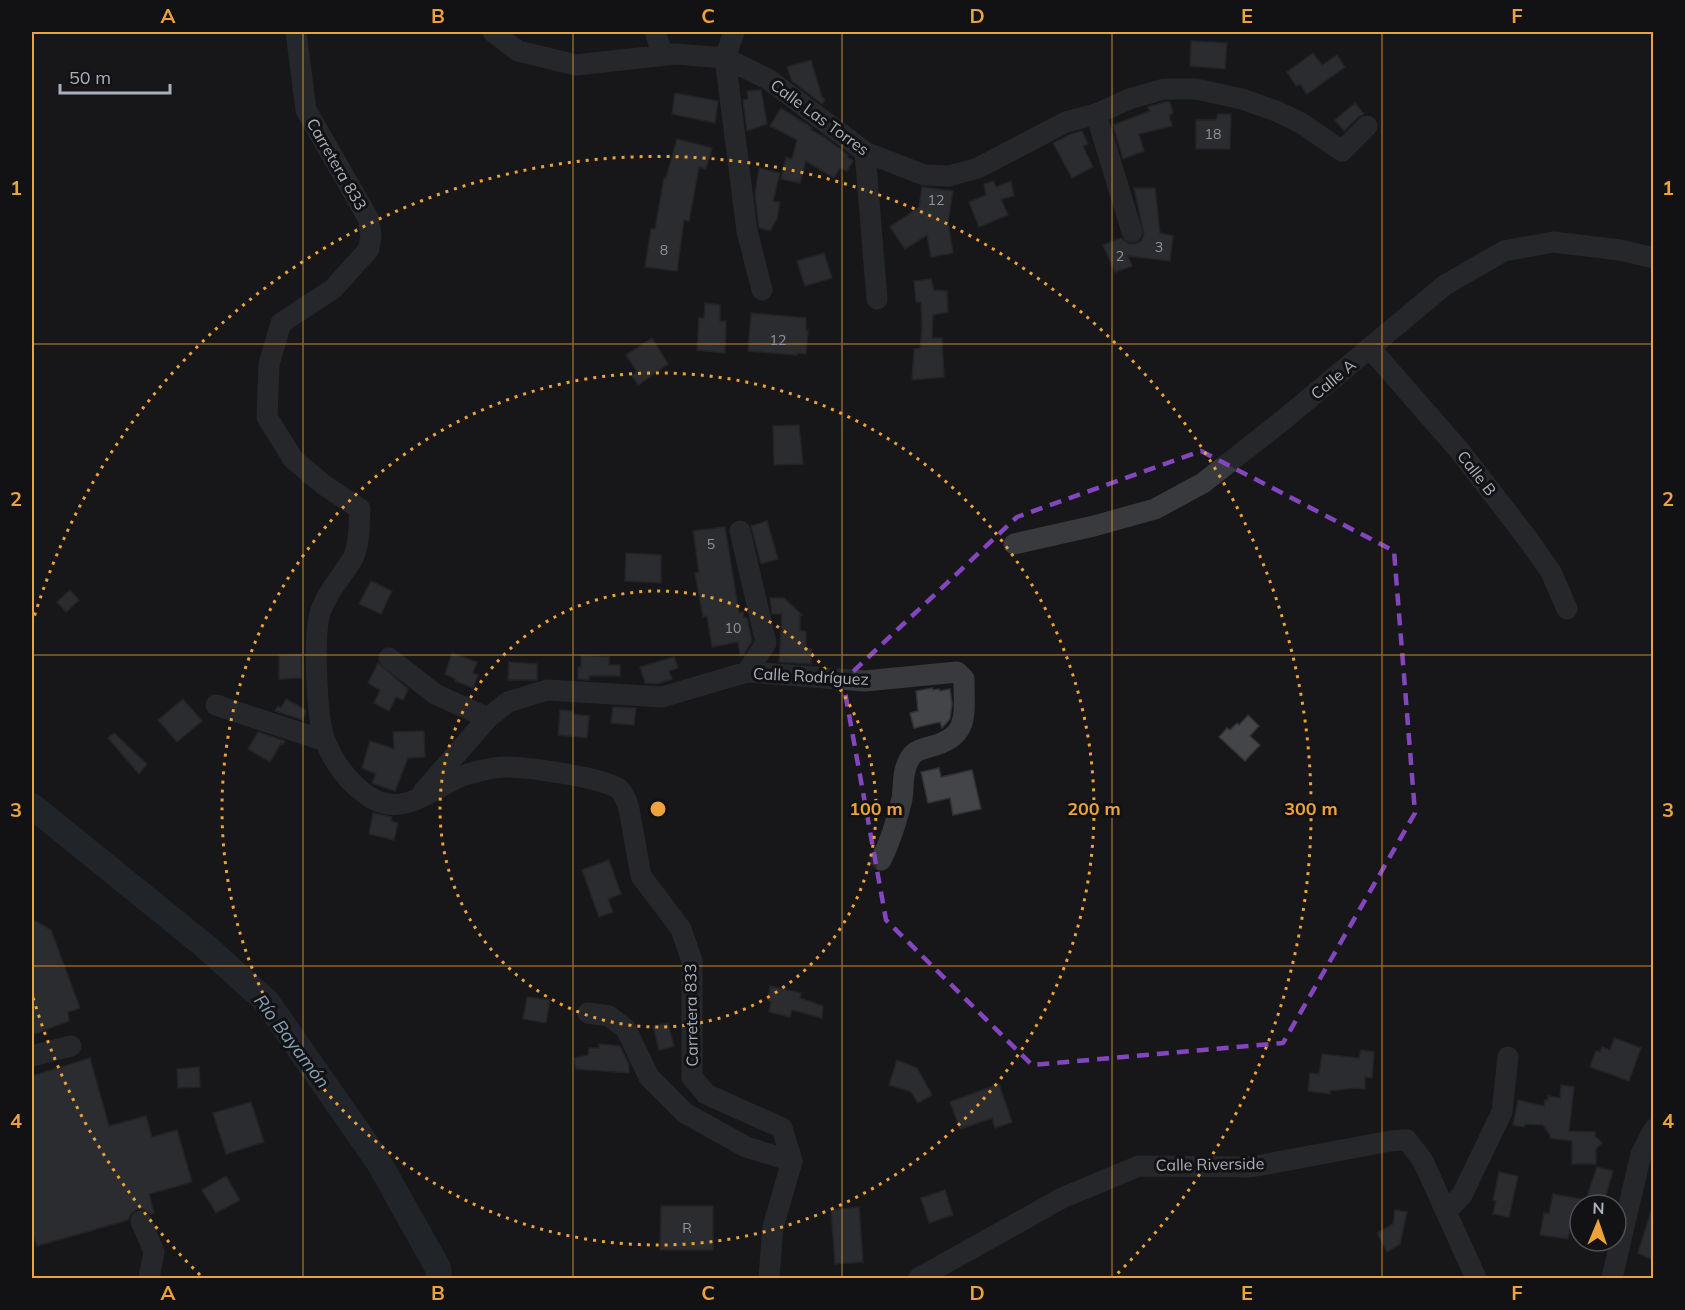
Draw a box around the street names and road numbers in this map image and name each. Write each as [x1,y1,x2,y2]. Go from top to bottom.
street label: Calle Las Torres [767,75,873,159]
street label: Carretera 833 [303,114,371,214]
street label: Calle A [1306,354,1360,404]
street label: Calle B [1453,446,1501,500]
street label: Calle Rodríguez [753,663,869,689]
street label: Carretera 833 [680,963,702,1067]
street label: Calle Riverside [1156,1153,1264,1175]

